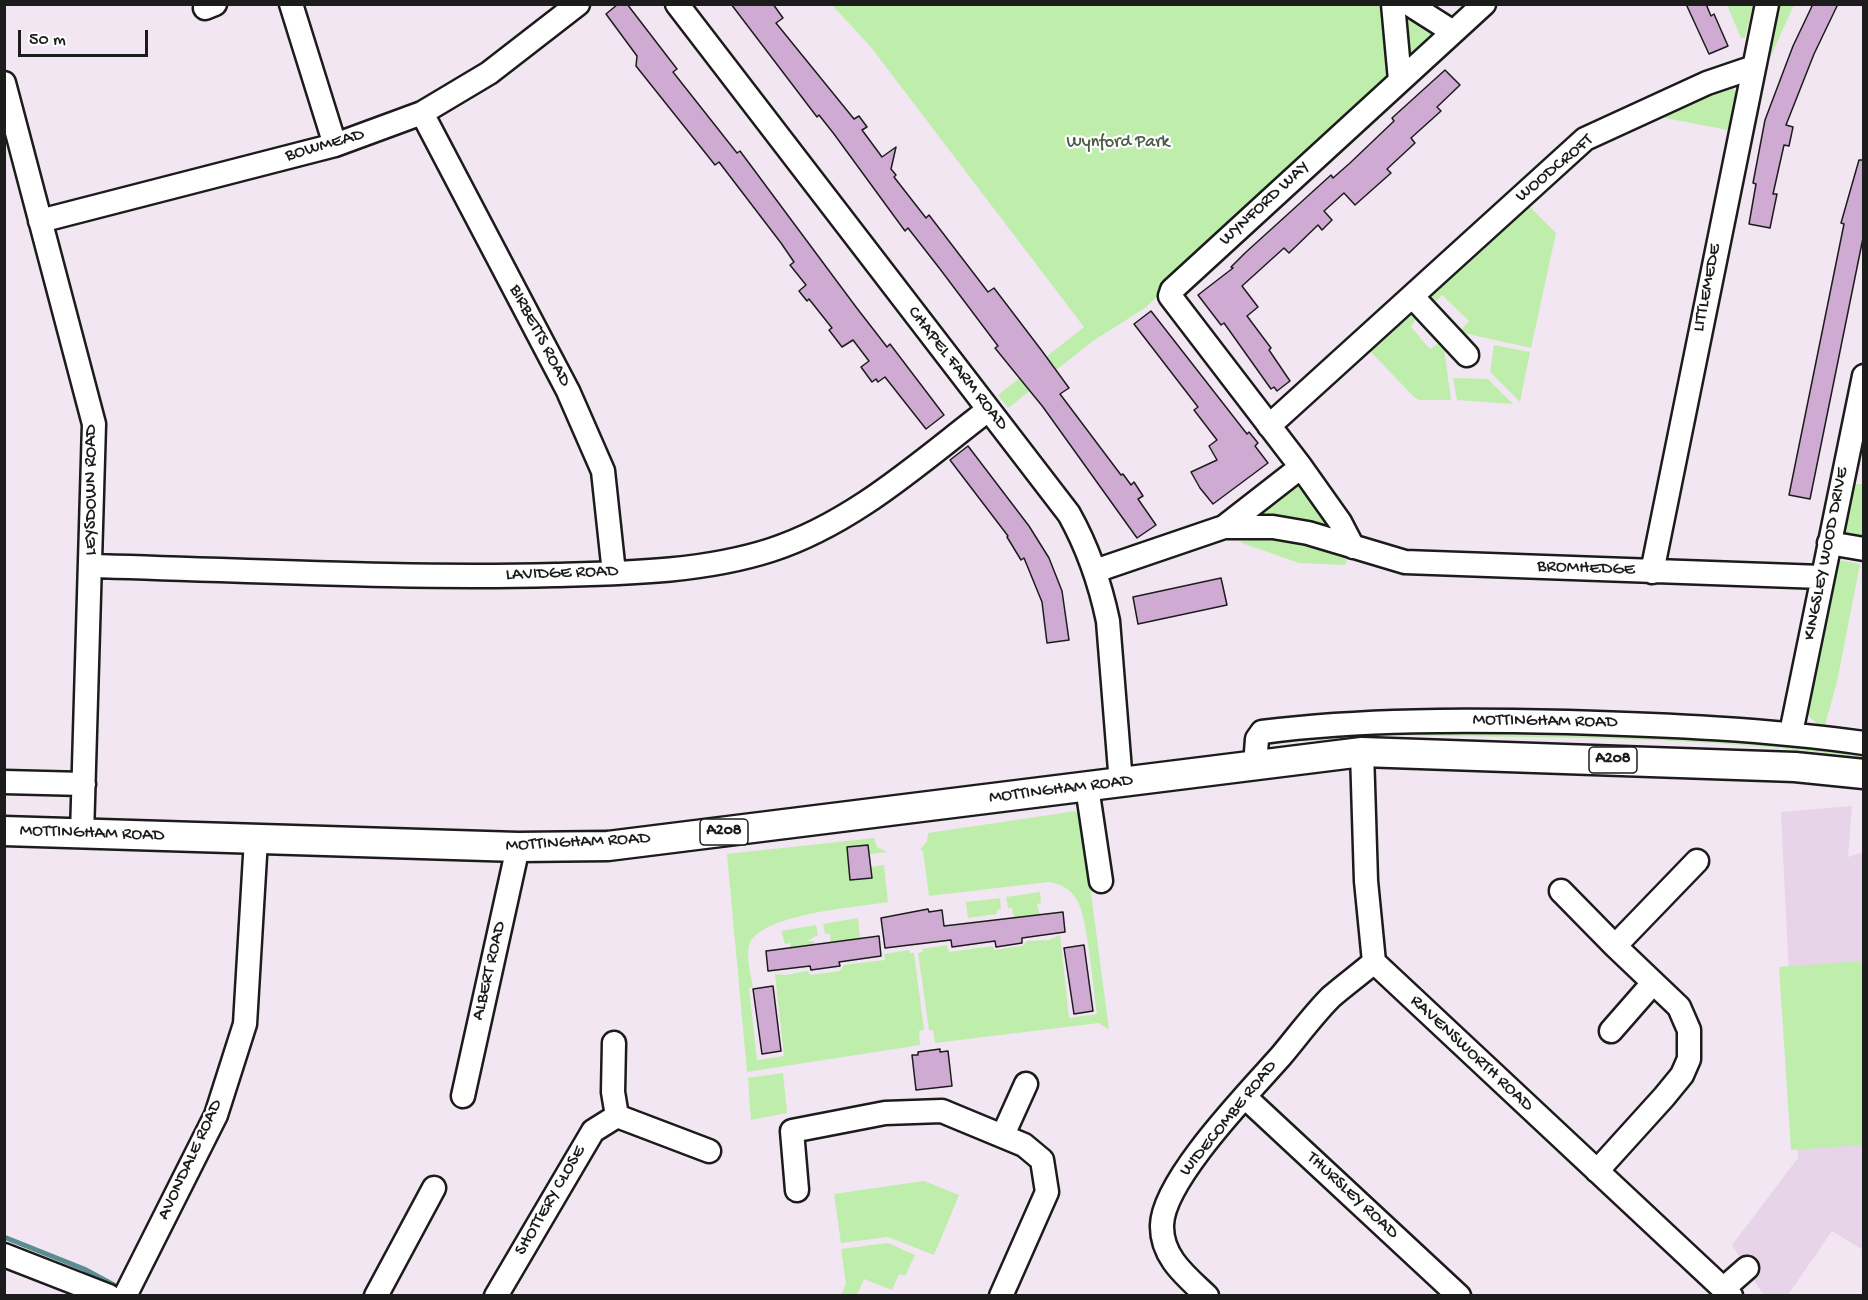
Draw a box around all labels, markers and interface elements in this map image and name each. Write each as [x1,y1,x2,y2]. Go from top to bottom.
scale bar [21,18,152,56]
text: 50 m [29,30,66,51]
street label: BOWMEAD [283,124,367,168]
street label: WOODCROFT [1512,130,1598,208]
park label: Wynford Park [1066,132,1170,154]
street label: WYNFORD WAY [1216,157,1314,251]
street label: LITTLEMEDE [1689,242,1727,334]
street label: BIRBETTS ROAD [503,281,575,391]
street label: CHAPEL FARM ROAD [902,303,1012,435]
street label: LEYSDOWN ROAD [81,424,103,556]
street label: KINGSLEY WOOD DRIVE [1800,466,1854,642]
street label: BROMHEDGE [1537,557,1635,581]
street label: LAVIDGE ROAD [505,561,619,587]
street label: MOTTINGHAM ROAD [1472,710,1618,734]
road number: A208 [1589,747,1637,773]
street label: MOTTINGHAM ROAD [988,770,1134,810]
road number: A208 [700,819,748,845]
street label: MOTTINGHAM ROAD [19,821,165,847]
street label: MOTTINGHAM ROAD [505,828,651,858]
street label: ALBERT ROAD [468,919,512,1023]
street label: RAVENSWORTH ROAD [1405,991,1537,1117]
street label: WIDECOMBE ROAD [1176,1057,1282,1181]
street label: AVONDALE ROAD [154,1096,228,1224]
street label: SHOTTERY CLOSE [511,1142,591,1260]
street label: THURSLEY ROAD [1301,1148,1403,1244]

